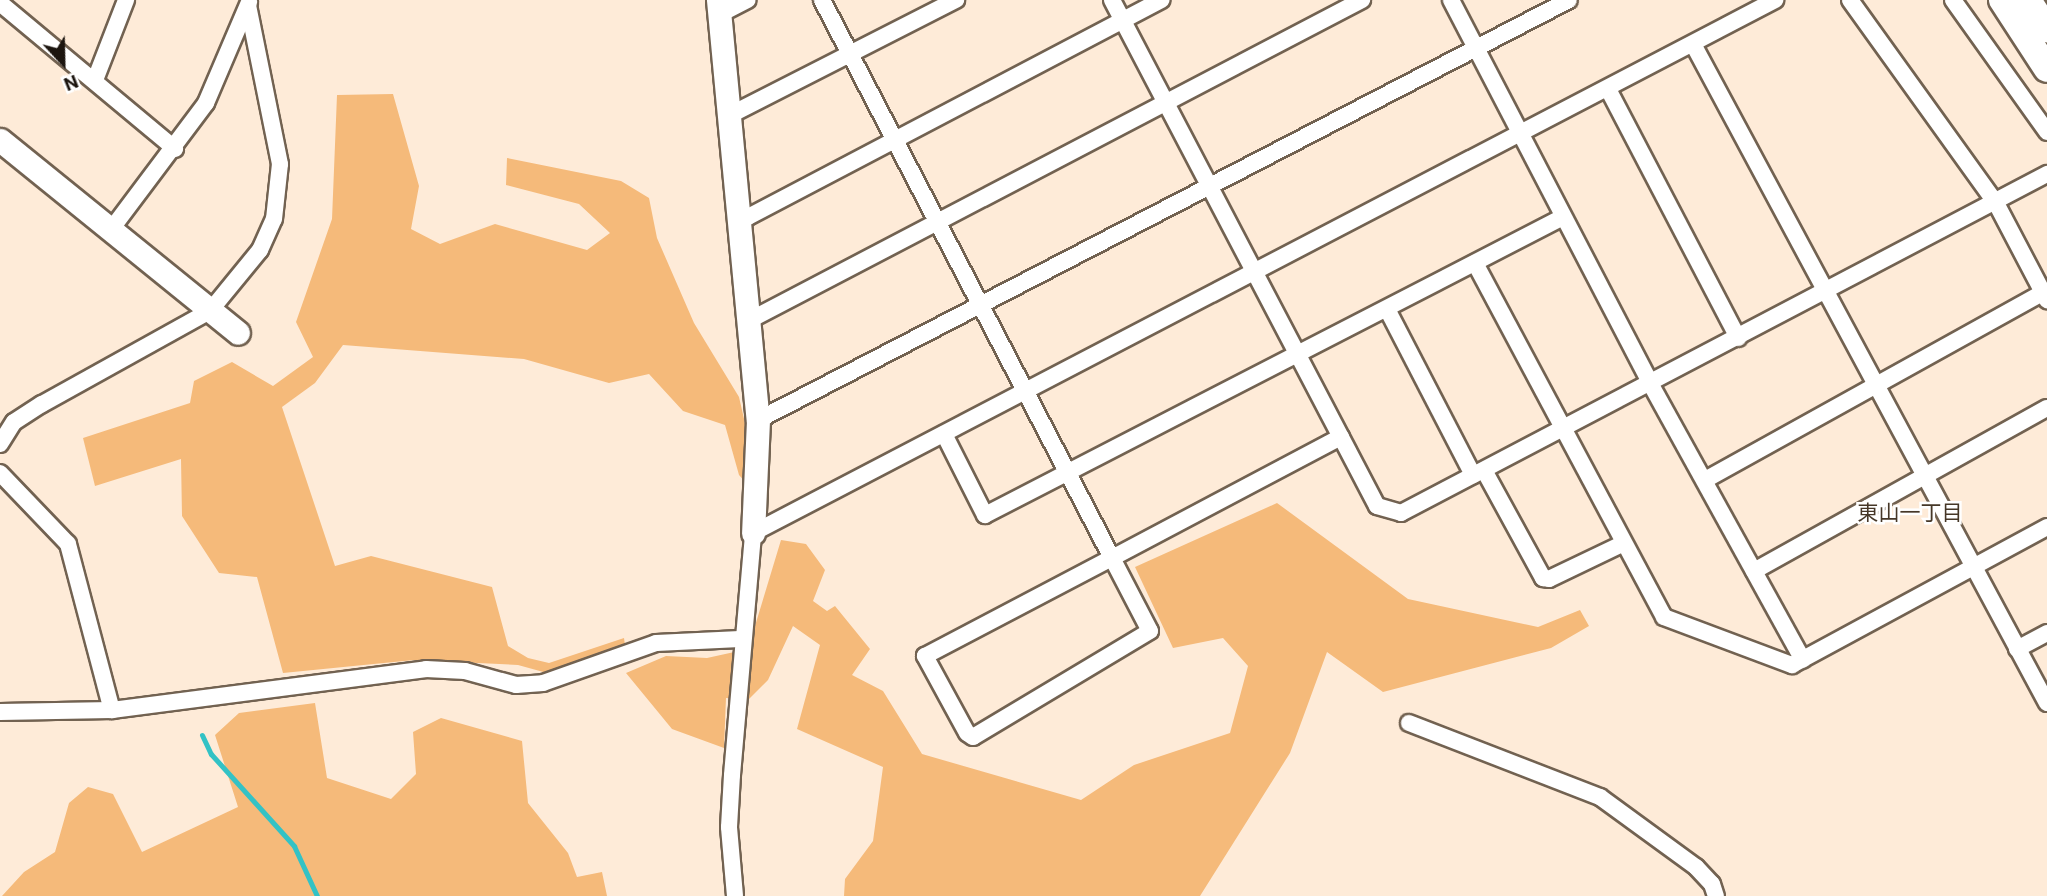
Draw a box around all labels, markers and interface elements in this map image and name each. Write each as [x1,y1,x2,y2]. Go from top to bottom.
north arrow [28,28,98,98]
text: N [61,70,82,96]
district label: 東山一丁目 [1858,500,1962,526]

